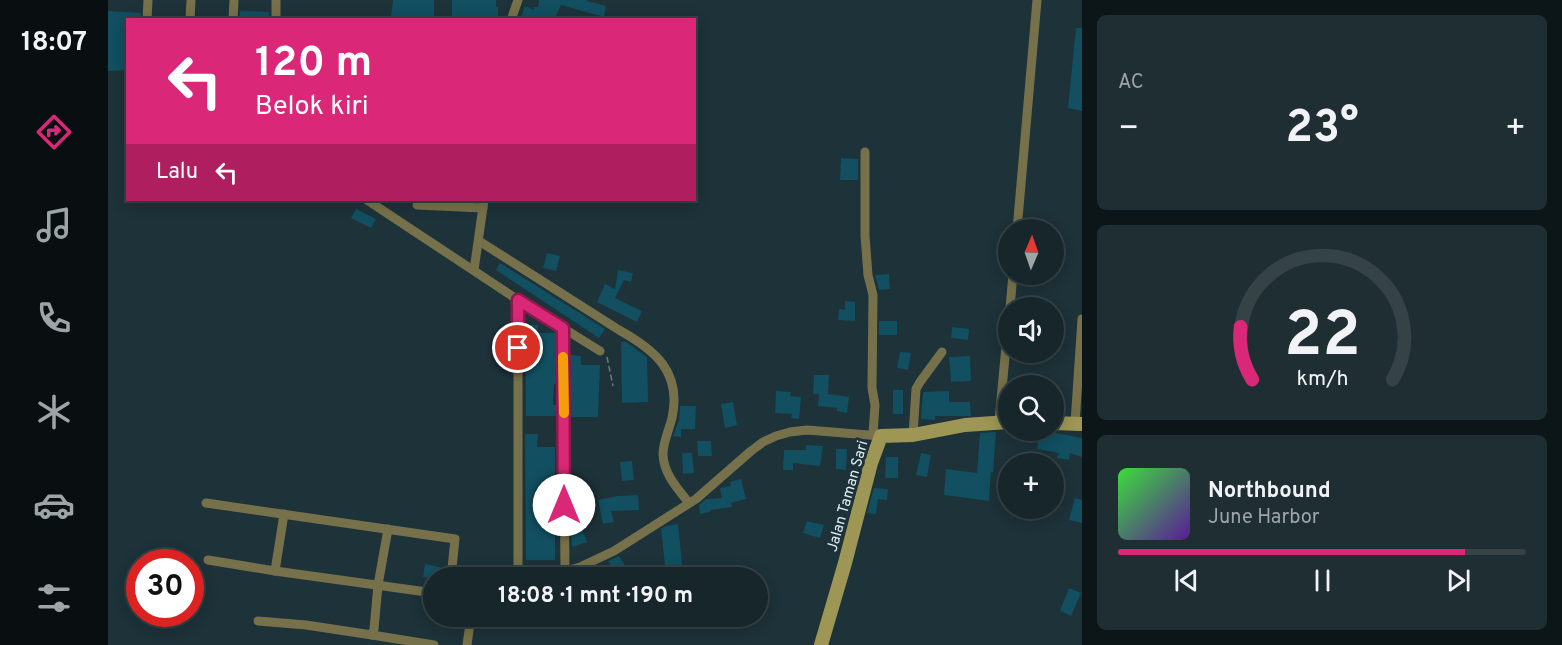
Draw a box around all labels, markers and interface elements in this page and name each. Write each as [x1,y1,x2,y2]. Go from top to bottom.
text: 18:07 [21,26,87,60]
text: 120 m [255,38,372,91]
icon: left [156,42,234,120]
text: AC [1118,70,1144,96]
text: Belok kiri [255,90,369,124]
text: 23° [1285,101,1359,158]
text: − [1118,109,1139,151]
text: + [1505,109,1526,151]
icon: directions [33,111,75,153]
icon: left [210,156,243,189]
text: Lalu [156,159,198,186]
icon: music [33,204,75,246]
north arrow [998,219,1064,285]
map controls [998,219,1064,519]
icon: phone [33,297,75,339]
button: sound [998,297,1064,363]
text: 22 [1284,299,1360,378]
pin [492,322,543,373]
icon: arrive [501,331,534,364]
text: km/h [1296,366,1348,393]
button: search [998,375,1064,441]
icon: climate [33,391,75,433]
street label: Jalan Taman Sari [823,439,873,554]
button: + [998,453,1064,519]
position arrow [532,473,596,537]
text: Northbound [1208,478,1331,505]
icon: car [33,484,75,526]
text: June Harbor [1208,505,1320,531]
speed limit sign: 30 [126,549,204,627]
icon: previous [1170,564,1203,597]
icon: pause [1306,564,1339,597]
icon: next [1442,564,1475,597]
icon: filters [33,577,75,619]
text: 18:08 · 1 mnt · 190 m [498,583,693,610]

